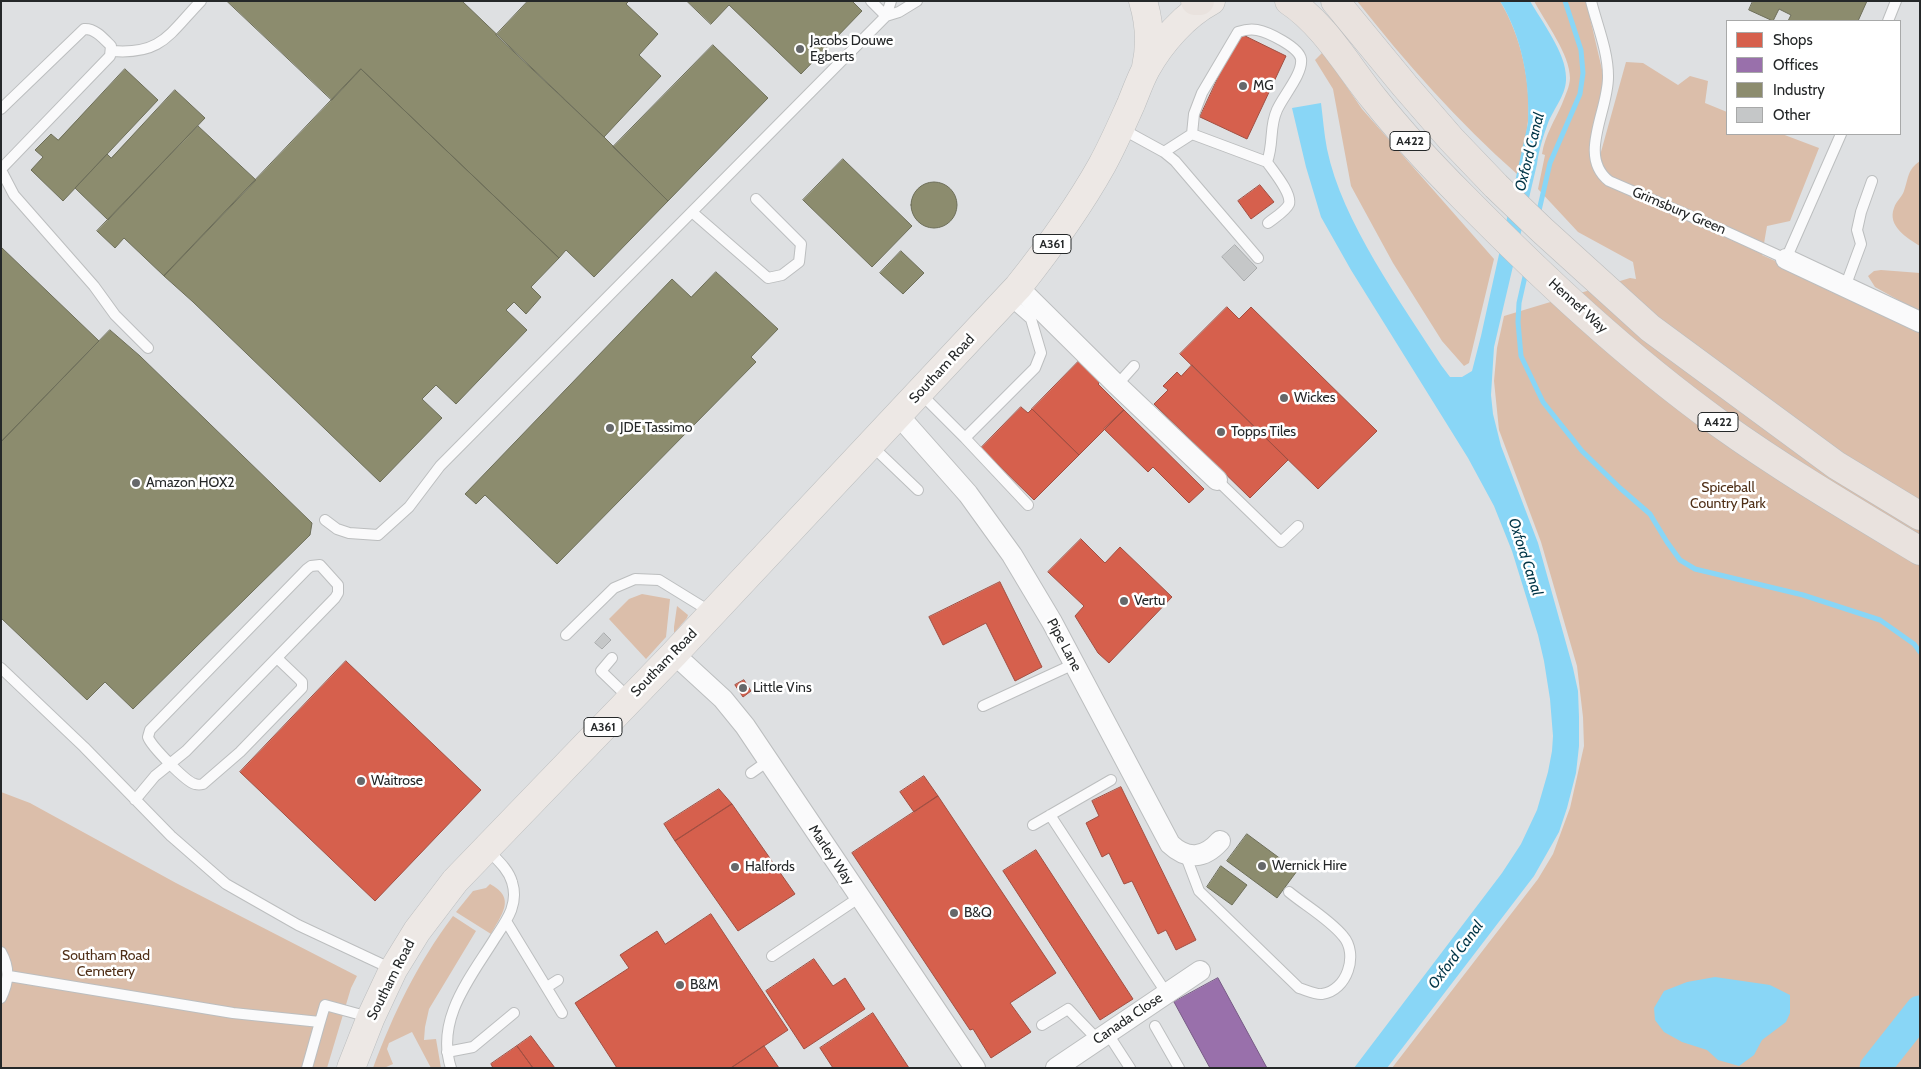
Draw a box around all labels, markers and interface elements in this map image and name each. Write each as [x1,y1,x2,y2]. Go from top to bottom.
legend [1726,20,1901,135]
text: Shops [1773,31,1813,49]
place label: Jacobs Douwe Egberts [810,33,893,65]
marker: Jacobs Douwe Egberts [794,43,806,55]
text: Offices [1773,56,1818,74]
place label: MG [1253,78,1274,94]
marker: MG [1237,80,1249,92]
text: Industry [1773,81,1825,99]
text: Other [1773,106,1810,124]
water label: Oxford Canal [1512,111,1548,193]
road number: A422 [1390,132,1430,150]
street label: Grimsbury Green [1630,184,1728,238]
road number: A361 [1033,234,1071,253]
street label: Hennef Way [1545,275,1611,337]
street label: Southam Road [906,331,978,407]
place label: Wickes [1294,390,1335,406]
marker: Wickes [1278,392,1290,404]
road number: A422 [1698,412,1738,432]
place label: JDE Tassimo [620,420,693,436]
marker: JDE Tassimo [604,422,616,434]
place label: Topps Tiles [1231,424,1296,440]
marker: Topps Tiles [1215,426,1227,438]
place label: Amazon HOX2 [146,475,235,491]
marker: Amazon HOX2 [130,477,142,489]
park label: Spiceball Country Park [1690,480,1766,512]
water label: Oxford Canal [1504,516,1546,598]
place label: Vertu [1134,593,1165,609]
marker: Vertu [1118,595,1130,607]
street label: Pipe Lane [1043,616,1085,674]
street label: Southam Road [627,626,701,700]
place label: Little Vins [753,680,812,696]
marker: Little Vins [737,682,749,694]
road number: A361 [584,718,622,736]
place label: Waitrose [371,773,423,789]
marker: Waitrose [355,775,367,787]
street label: Marley Way [805,822,857,888]
place label: Wernick Hire [1272,858,1347,874]
place label: Halfords [745,859,795,875]
marker: Wernick Hire [1256,860,1268,872]
marker: Halfords [729,861,741,873]
place label: B&Q [964,905,992,921]
marker: B&Q [948,907,960,919]
water label: Oxford Canal [1425,917,1487,993]
street label: Southam Road [364,937,418,1023]
park label: Southam Road Cemetery [62,948,150,980]
place label: B&M [690,977,718,993]
marker: B&M [674,979,686,991]
street label: Canada Close [1090,990,1166,1048]

